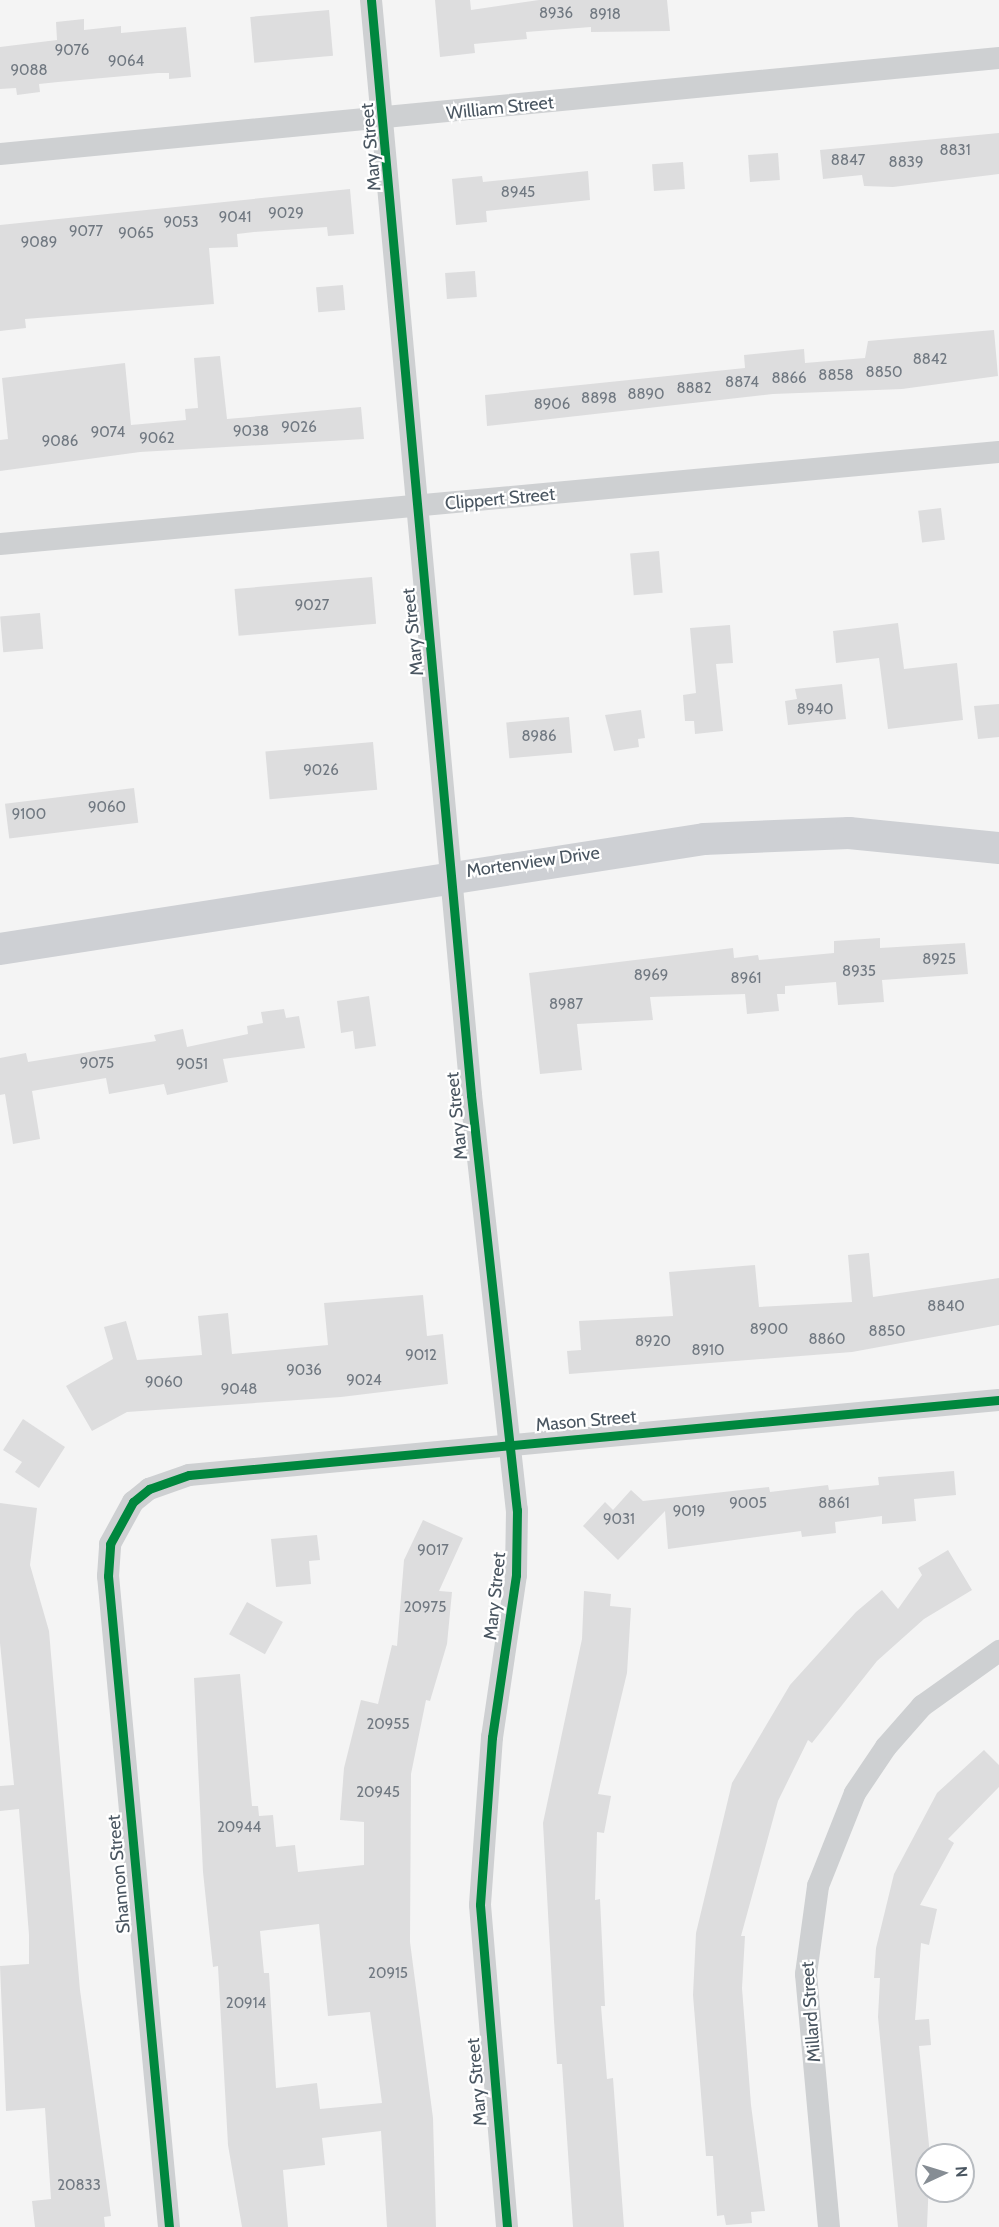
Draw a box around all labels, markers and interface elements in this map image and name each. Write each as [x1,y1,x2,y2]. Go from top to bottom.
house number: 8936 [539,5,573,23]
house number: 8918 [589,6,621,24]
house number: 9076 [55,42,89,60]
house number: 9064 [108,53,144,71]
house number: 9088 [10,62,48,80]
street label: William Street [445,92,555,124]
street label: Mary Street [356,102,386,192]
house number: 8831 [939,142,971,160]
house number: 8847 [831,152,865,170]
house number: 8839 [889,154,923,172]
house number: 8945 [501,184,535,202]
house number: 9029 [268,205,304,223]
house number: 9041 [219,209,251,227]
house number: 9053 [163,214,199,232]
house number: 9077 [69,223,103,241]
house number: 9065 [118,225,154,243]
house number: 9089 [21,234,57,252]
house number: 8842 [913,351,947,369]
house number: 8850 [866,364,902,382]
house number: 8858 [818,367,854,385]
house number: 8866 [771,370,807,388]
house number: 8874 [725,374,759,392]
house number: 8882 [676,380,712,398]
house number: 8890 [627,386,665,404]
house number: 8898 [581,390,617,408]
house number: 8906 [534,396,570,414]
house number: 9026 [281,419,317,437]
house number: 9038 [233,423,269,441]
house number: 9074 [91,424,125,442]
house number: 9062 [139,430,175,448]
house number: 9086 [42,433,78,451]
street label: Clippert Street [444,483,556,515]
street label: Mary Street [398,587,428,677]
house number: 9027 [295,597,329,615]
house number: 8940 [797,701,833,719]
house number: 8986 [521,728,557,746]
house number: 9026 [303,762,339,780]
house number: 9060 [88,799,126,817]
house number: 9100 [12,806,46,824]
street label: Mortenview Drive [465,842,601,882]
house number: 8925 [922,951,956,969]
house number: 8935 [842,963,876,981]
house number: 8969 [634,967,668,985]
house number: 8961 [731,970,761,988]
house number: 8987 [549,996,583,1014]
house number: 9075 [80,1055,114,1073]
house number: 9051 [176,1056,208,1074]
street label: Mary Street [442,1071,472,1161]
house number: 8840 [927,1298,965,1316]
house number: 8900 [750,1321,788,1339]
house number: 8850 [869,1323,905,1341]
house number: 8860 [808,1331,846,1349]
house number: 8920 [635,1333,671,1351]
house number: 8910 [692,1342,724,1360]
house number: 9012 [405,1347,437,1365]
house number: 9036 [286,1362,322,1380]
house number: 9024 [346,1372,382,1390]
house number: 9060 [145,1374,183,1392]
house number: 9048 [221,1381,257,1399]
street label: Mason Street [535,1406,637,1436]
house number: 9005 [729,1495,767,1513]
house number: 8861 [818,1495,850,1513]
house number: 9019 [673,1503,705,1521]
house number: 9031 [603,1511,635,1529]
house number: 9017 [417,1542,449,1560]
street label: Mary Street [480,1551,510,1641]
house number: 20975 [404,1599,446,1617]
house number: 20955 [366,1716,410,1734]
house number: 20945 [356,1784,400,1802]
street label: Shannon Street [103,1814,135,1934]
house number: 20944 [217,1819,261,1837]
street label: Millard Street [797,1961,825,2063]
house number: 20915 [368,1965,408,1983]
house number: 20914 [226,1995,266,2013]
street label: Mary Street [462,2037,492,2127]
north arrow [915,2143,975,2203]
text: N [952,2166,971,2178]
house number: 20833 [57,2177,101,2195]

